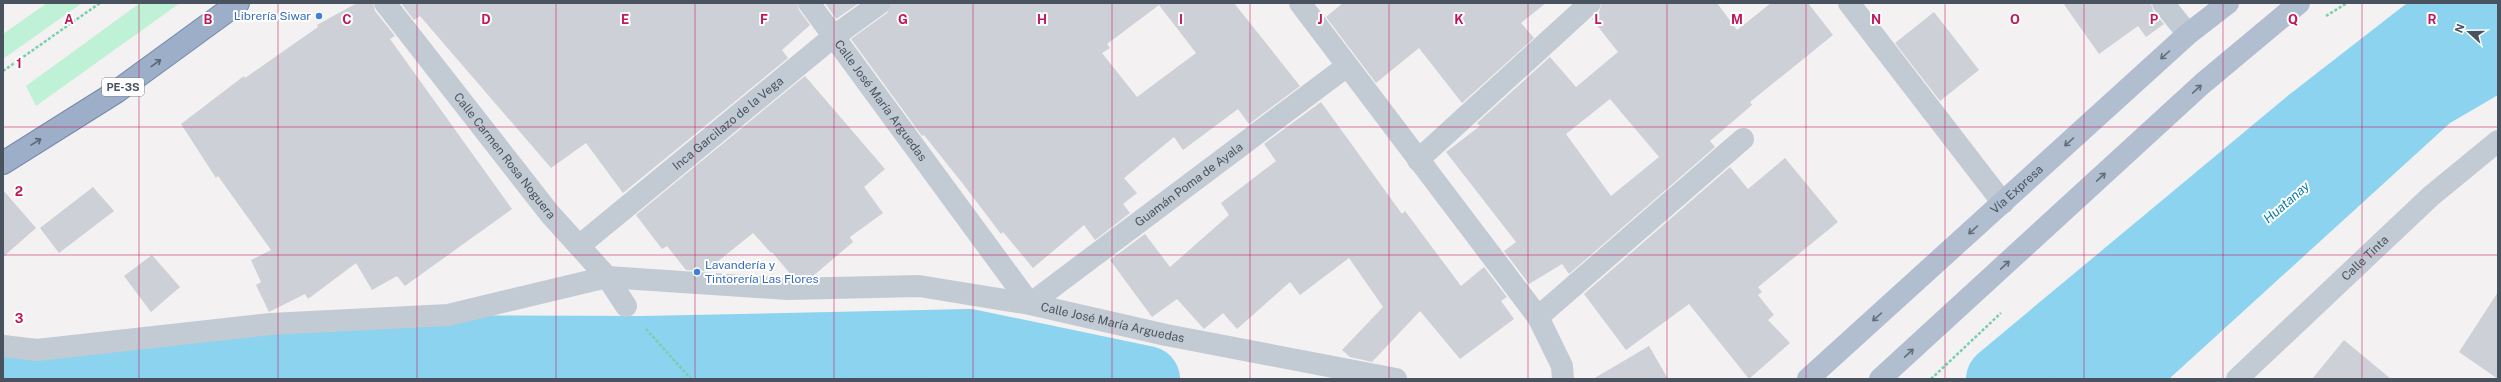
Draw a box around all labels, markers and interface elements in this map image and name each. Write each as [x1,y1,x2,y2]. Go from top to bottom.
place label: Librería Siwar [234,9,311,23]
marker: Librería Siwar [314,11,324,21]
text: A [64,12,74,27]
text: B [204,12,213,27]
text: C [342,12,352,27]
text: D [481,12,491,27]
text: E [621,12,629,27]
text: F [760,12,768,27]
text: G [898,12,908,27]
text: H [1037,12,1047,27]
text: I [1179,12,1183,27]
text: J [1317,12,1323,27]
text: K [1454,12,1464,27]
text: L [1594,12,1602,27]
text: M [1731,12,1743,27]
text: N [1871,12,1881,27]
text: O [2010,12,2020,27]
text: P [2150,12,2159,27]
text: Q [2288,12,2298,27]
text: R [2427,12,2437,27]
north arrow [2449,12,2489,52]
text: N [2453,22,2467,35]
street label: Calle José María Arguedas [832,37,930,164]
one-way arrow [2160,50,2170,59]
text: 1 [16,56,22,71]
one-way arrow [150,59,161,67]
street label: Inca Garcilazo de la Vega [670,74,786,173]
road number: PE-3S [102,78,144,96]
one-way arrow [2191,85,2201,94]
street label: Calle Carmen Rosa Noguera [451,90,558,222]
one-way arrow [2064,137,2074,147]
one-way arrow [30,138,41,146]
street label: Guamán Poma de Ayala [1132,140,1246,230]
street label: Vía Expresa [1988,162,2046,217]
one-way arrow [2096,172,2106,182]
water label: Huatanay [2260,178,2313,226]
text: 2 [15,184,23,199]
one-way arrow [1968,225,1978,234]
street label: Calle Tinta [2339,233,2391,284]
place label: Lavandería y Tintorería Las Flores [705,258,819,286]
one-way arrow [2000,260,2010,270]
marker: Lavandería y Tintorería Las Flores [692,267,702,277]
street label: Calle José María Arguedas [1039,300,1185,345]
text: 3 [15,311,24,326]
one-way arrow [1871,312,1882,321]
one-way arrow [1904,348,1914,357]

